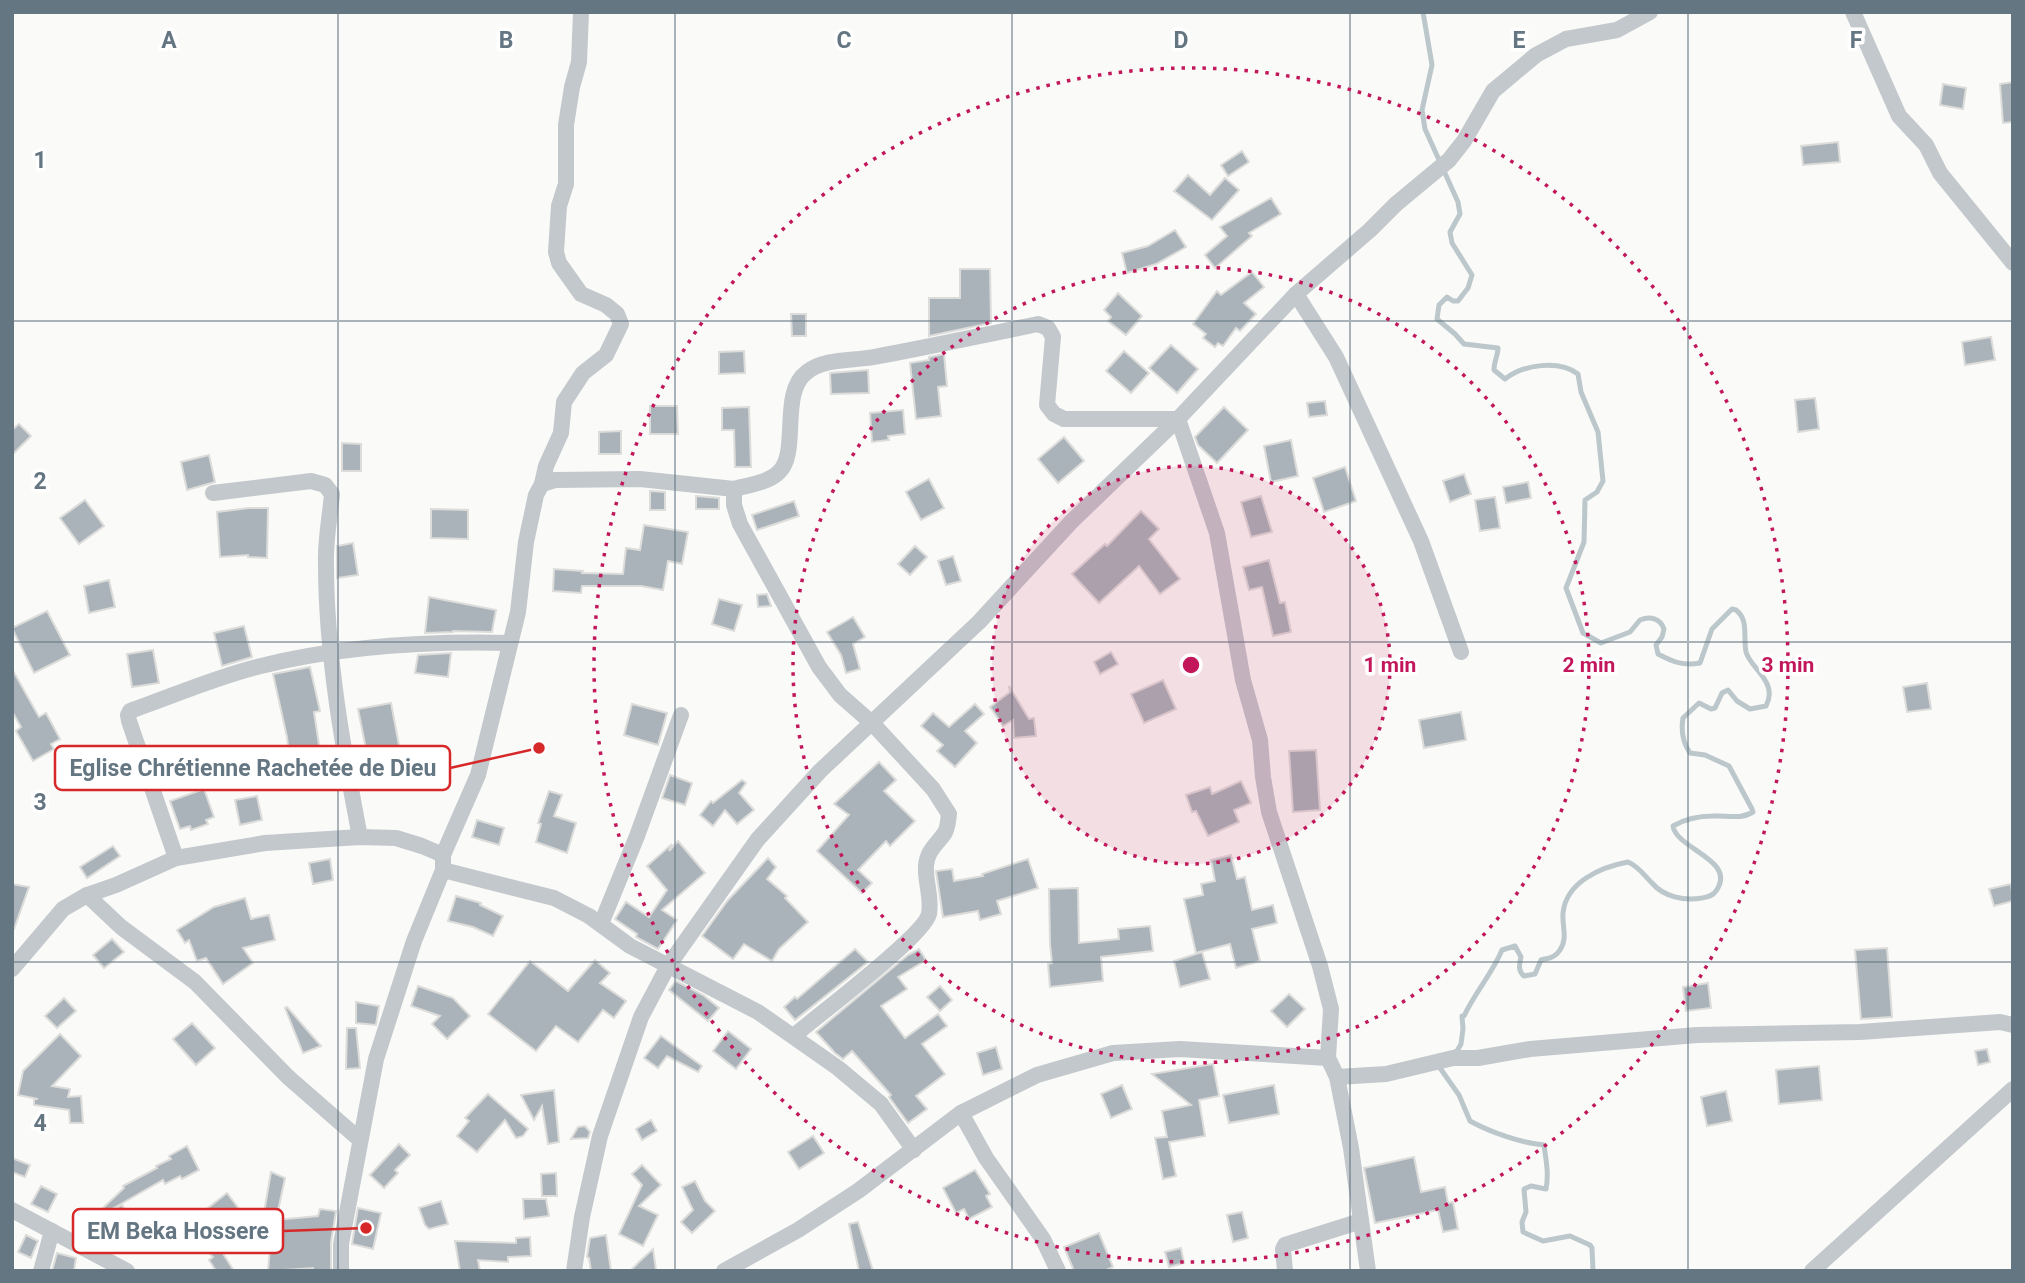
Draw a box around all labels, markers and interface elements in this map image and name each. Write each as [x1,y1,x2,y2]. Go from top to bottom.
text: A [161,27,177,54]
text: B [499,27,513,54]
text: C [836,27,852,54]
text: D [1174,27,1188,54]
text: E [1513,27,1526,54]
text: F [1850,27,1863,54]
text: 1 [33,147,47,174]
text: 2 [33,468,47,495]
centre of rings [1179,653,1203,677]
text: 1 min [1364,653,1416,677]
text: 2 min [1563,653,1615,677]
text: 3 min [1762,653,1814,677]
callout: Eglise Chrétienne Rachetée de Dieu [55,746,450,790]
text: Eglise Chrétienne Rachetée de Dieu [70,755,436,782]
text: 3 [33,789,47,816]
text: 4 [33,1110,47,1137]
callout: EM Beka Hossere [73,1209,283,1253]
text: EM Beka Hossere [87,1218,269,1245]

